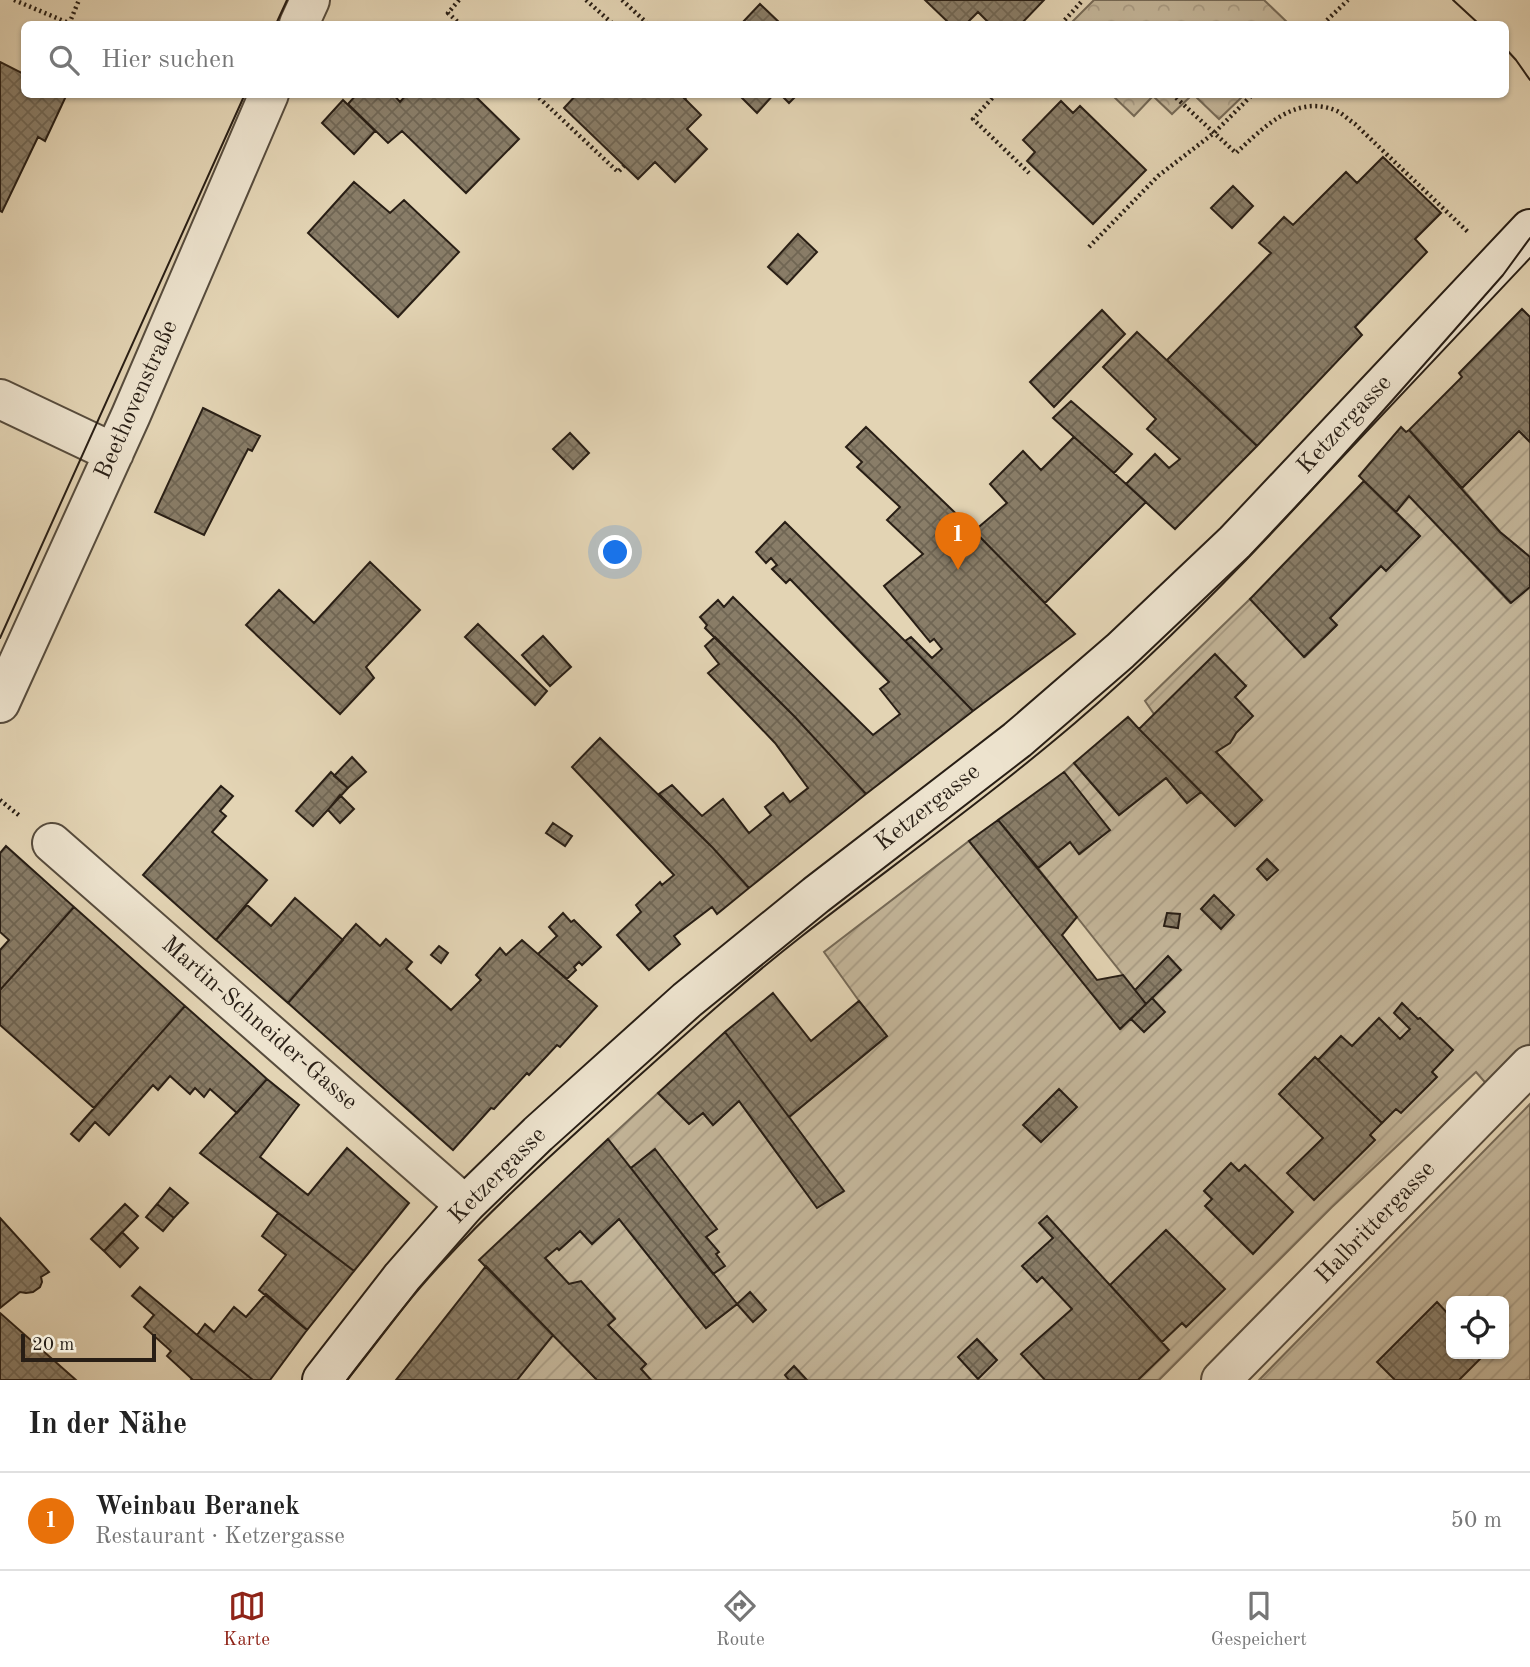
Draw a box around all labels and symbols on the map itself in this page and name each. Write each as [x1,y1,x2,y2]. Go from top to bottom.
street label: Beethovenstraße [91,317,183,483]
street label: Ketzergasse [1293,371,1397,479]
pin: 1 [935,512,981,570]
your location [598,535,632,569]
street label: Ketzergasse [871,760,985,856]
street label: Martin-Schneider-Gasse [157,933,361,1115]
street label: Ketzergasse [445,1123,551,1229]
street label: Halbrittergasse [1312,1157,1440,1289]
scale bar [21,1331,156,1363]

